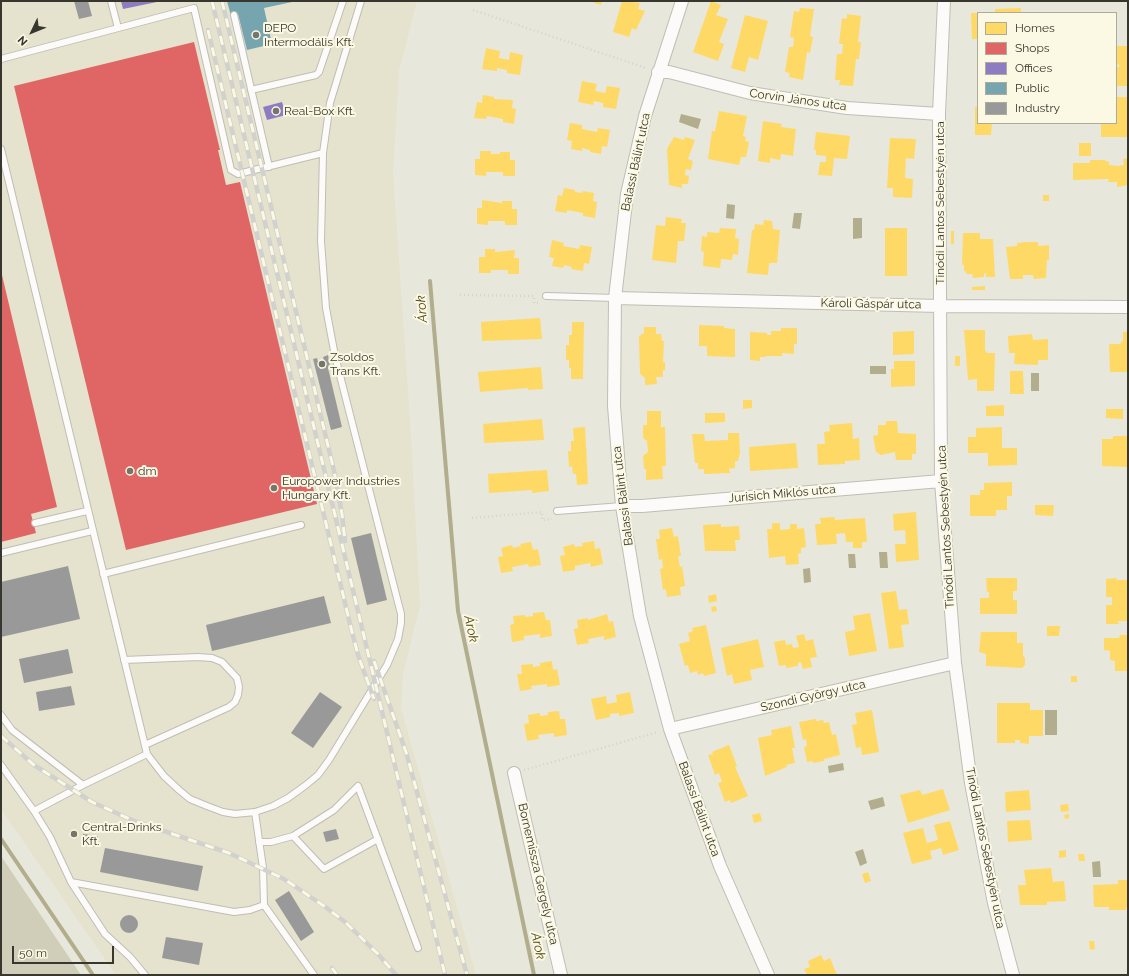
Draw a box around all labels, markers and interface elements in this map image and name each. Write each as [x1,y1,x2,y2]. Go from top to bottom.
north arrow [12,12,52,52]
legend [977,12,1117,124]
place label: DEPO Intermodális Kft. [264,21,354,49]
text: Homes [1015,21,1055,35]
marker: DEPO Intermodális Kft. [251,30,261,40]
text: N [15,33,30,48]
text: Shops [1015,41,1050,55]
text: Offices [1015,61,1052,75]
text: Public [1015,81,1049,95]
street label: Corvin János utca [748,86,848,114]
text: Industry [1015,101,1060,115]
place label: Real-Box Kft. [284,104,355,118]
marker: Real-Box Kft. [271,106,281,116]
street label: Balassi Bálint utca [619,111,653,213]
street label: Tinódi Lantos Sebestyén utca [933,121,947,285]
water label: Árok [413,295,431,323]
street label: Károli Gáspár utca [821,296,921,312]
place label: Zsoldos Trans Kft. [330,350,381,378]
marker: Zsoldos Trans Kft. [317,359,327,369]
street label: Balassi Bálint utca [610,445,636,547]
street label: Tinódi Lantos Sebestyén utca [935,445,957,609]
place label: dm [138,464,156,478]
marker: dm [125,466,135,476]
place label: Europower Industries Hungary Kft. [282,474,400,502]
street label: Jurisich Miklós utca [728,482,836,506]
marker: Europower Industries Hungary Kft. [269,483,279,493]
water label: Árok [461,614,481,644]
street label: Szondi György utca [759,677,867,715]
street label: Balassi Bálint utca [675,759,723,859]
street label: Tinódi Lantos Sebestyén utca [962,766,1008,930]
street label: Bornemissza Gergely utca [515,802,561,946]
place label: Central-Drinks Kft. [82,820,162,848]
marker: Central-Drinks Kft. [69,829,79,839]
water label: Árok [528,931,548,961]
scale bar [14,938,116,964]
text: 50 m [19,946,47,960]

